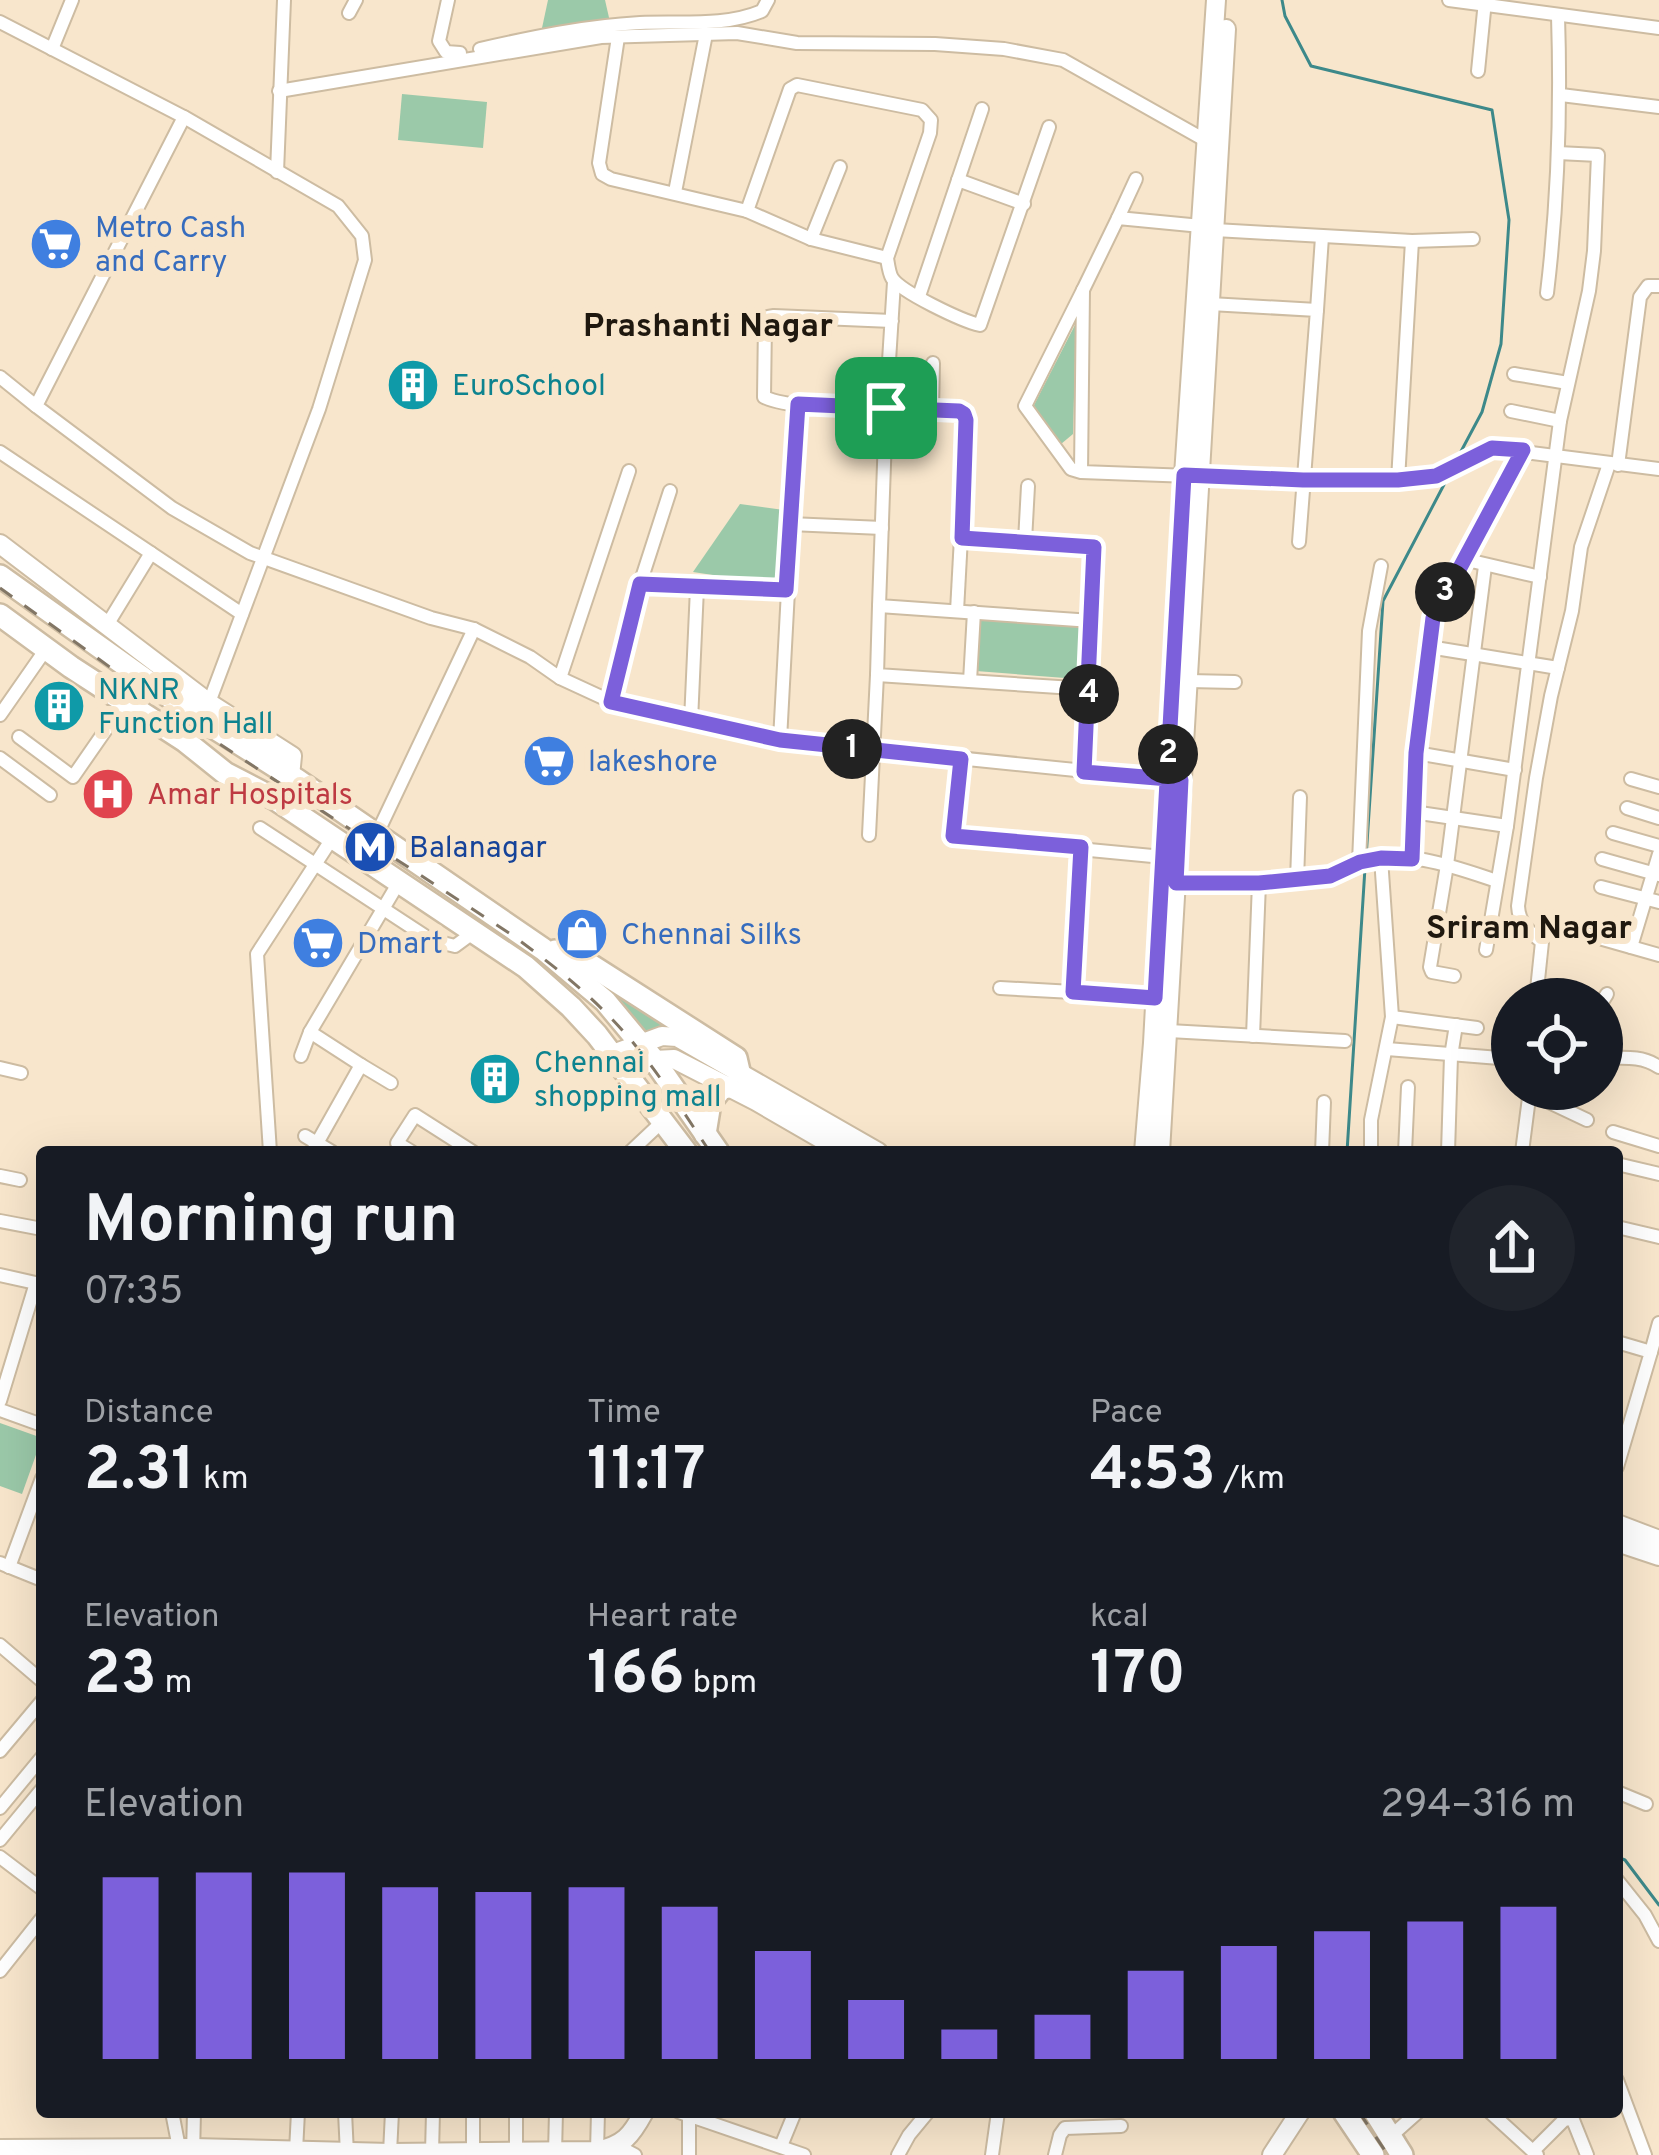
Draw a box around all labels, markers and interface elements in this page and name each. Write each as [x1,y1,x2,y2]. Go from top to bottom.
place label: Metro Cash and Carry [95,211,246,282]
supermarket icon: Metro Cash and Carry [28,216,84,272]
district label: Prashanti Nagar [583,307,833,349]
building icon: EuroSchool [385,357,441,413]
pin [835,357,937,459]
place label: EuroSchool [452,369,606,406]
icon: arrive [853,375,919,441]
pin: 3 [1415,562,1475,622]
text: 3 [1435,571,1455,613]
pin: 4 [1059,664,1119,724]
place label: NKNR Function Hall [98,673,273,744]
text: 4 [1078,673,1100,715]
building icon: NKNR Function Hall [31,678,87,734]
pin: 1 [822,719,882,779]
pin: 2 [1138,724,1198,784]
text: 1 [845,728,859,770]
supermarket icon: lakeshore [521,733,577,789]
text: 2 [1158,733,1178,775]
place label: lakeshore [588,745,718,782]
hospital icon: Amar Hospitals [80,766,136,822]
place label: Amar Hospitals [147,778,353,815]
metro station icon: Balanagar [342,819,398,875]
place label: Balanagar [409,831,547,868]
shop icon: Chennai Silks [554,906,610,962]
district label: Sriram Nagar [1426,909,1632,951]
supermarket icon: Dmart [290,915,346,971]
place label: Chennai Silks [621,918,802,955]
place label: Dmart [357,927,443,964]
map controls [1491,978,1623,1110]
button: locate [1491,978,1623,1110]
place label: Chennai shopping mall [534,1046,722,1117]
building icon: Chennai shopping mall [467,1051,523,1107]
text: Morning run [84,1182,458,1265]
button: share [1449,1185,1575,1311]
text: 07:35 [84,1269,183,1318]
text: Distance [84,1393,214,1435]
text: Time [587,1393,661,1435]
text: Pace [1090,1393,1163,1435]
text: 2.31 [84,1435,195,1511]
text: 11:17 [587,1435,706,1511]
text: 4:53 [1090,1435,1216,1511]
text: km [195,1459,249,1501]
text: /km [1216,1459,1285,1501]
text: Elevation [84,1597,220,1639]
text: Heart rate [587,1597,738,1639]
text: kcal [1090,1597,1149,1639]
text: 23 [84,1639,157,1715]
text: 166 [587,1639,685,1715]
text: 170 [1090,1639,1186,1715]
text: m [157,1663,192,1705]
text: bpm [685,1663,757,1705]
text: Elevation [84,1782,244,1831]
text: 294–316 m [1380,1782,1575,1831]

